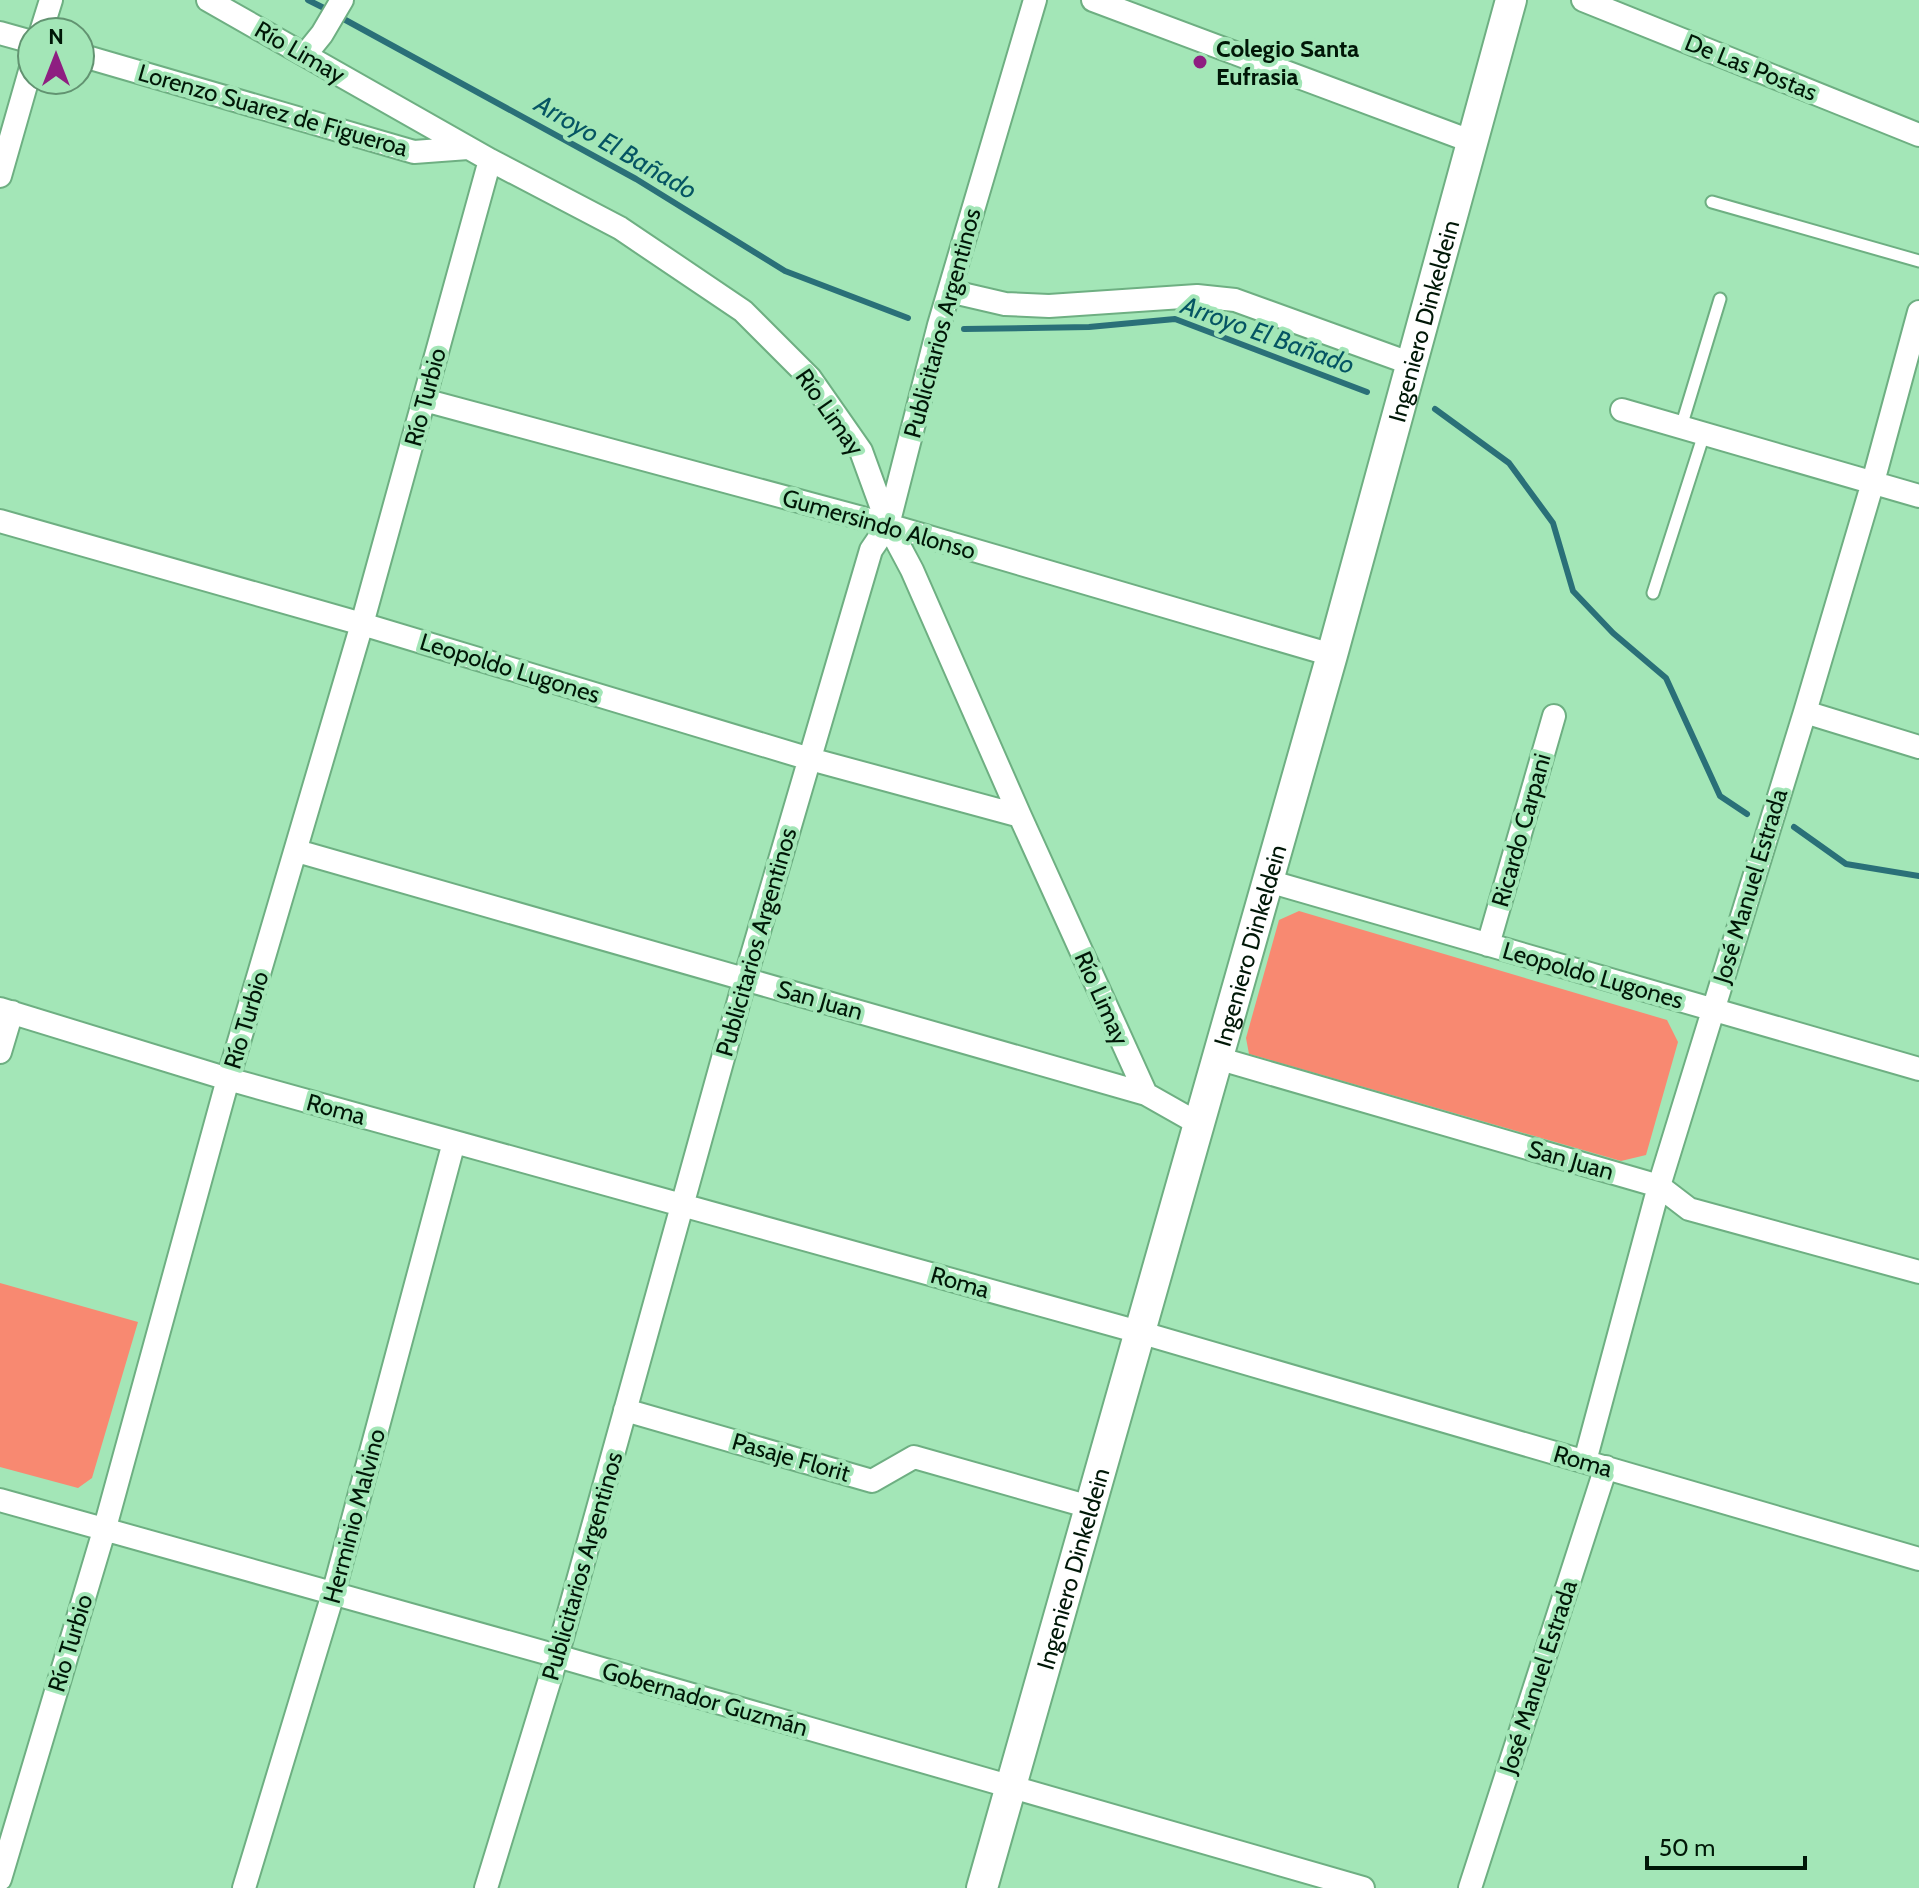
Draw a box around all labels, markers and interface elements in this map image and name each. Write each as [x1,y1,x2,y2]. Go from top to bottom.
street label: Río Limay [250,15,350,89]
north arrow [16,16,96,96]
text: N [48,23,64,50]
street label: De Las Postas [1681,27,1821,107]
place label: Colegio Santa Eufrasia [1216,34,1359,91]
marker: Colegio Santa Eufrasia [1191,53,1209,71]
street label: Lorenzo Suarez de Figueroa [135,58,412,163]
water label: Arroyo El Bañado [528,87,703,206]
street label: Publicitarios Argentinos [897,205,987,441]
street label: Ingeniero Dinkeldein [1382,217,1465,425]
water label: Arroyo El Bañado [1176,289,1359,381]
street label: Río Turbio [398,345,452,449]
street label: Río Limay [790,363,870,461]
street label: Gumersindo Alonso [779,483,979,565]
street label: Leopoldo Lugones [417,627,603,709]
street label: Ricardo Carpani [1485,750,1557,910]
street label: José Manuel Estrada [1706,785,1794,988]
street label: Publicitarios Argentinos [709,824,803,1060]
street label: Ingeniero Dinkeldein [1207,841,1292,1049]
street label: Leopoldo Lugones [1499,935,1687,1015]
street label: Río Limay [1069,947,1135,1049]
street label: Río Turbio [217,968,275,1072]
street label: San Juan [774,974,866,1026]
street label: Roma [303,1087,369,1131]
street label: San Juan [1525,1134,1617,1186]
street label: Roma [927,1260,993,1304]
street label: Herminio Malvino [317,1426,391,1606]
street label: Pasaje Florit [729,1426,853,1488]
street label: Roma [1550,1439,1616,1483]
street label: Publicitarios Argentinos [535,1448,629,1684]
street label: Ingeniero Dinkeldein [1030,1464,1115,1673]
street label: José Manuel Estrada [1493,1576,1583,1778]
street label: Río Turbio [41,1591,99,1695]
street label: Gobernador Guzmán [599,1656,811,1742]
scale bar [1647,1820,1805,1870]
text: 50 m [1659,1833,1715,1862]

